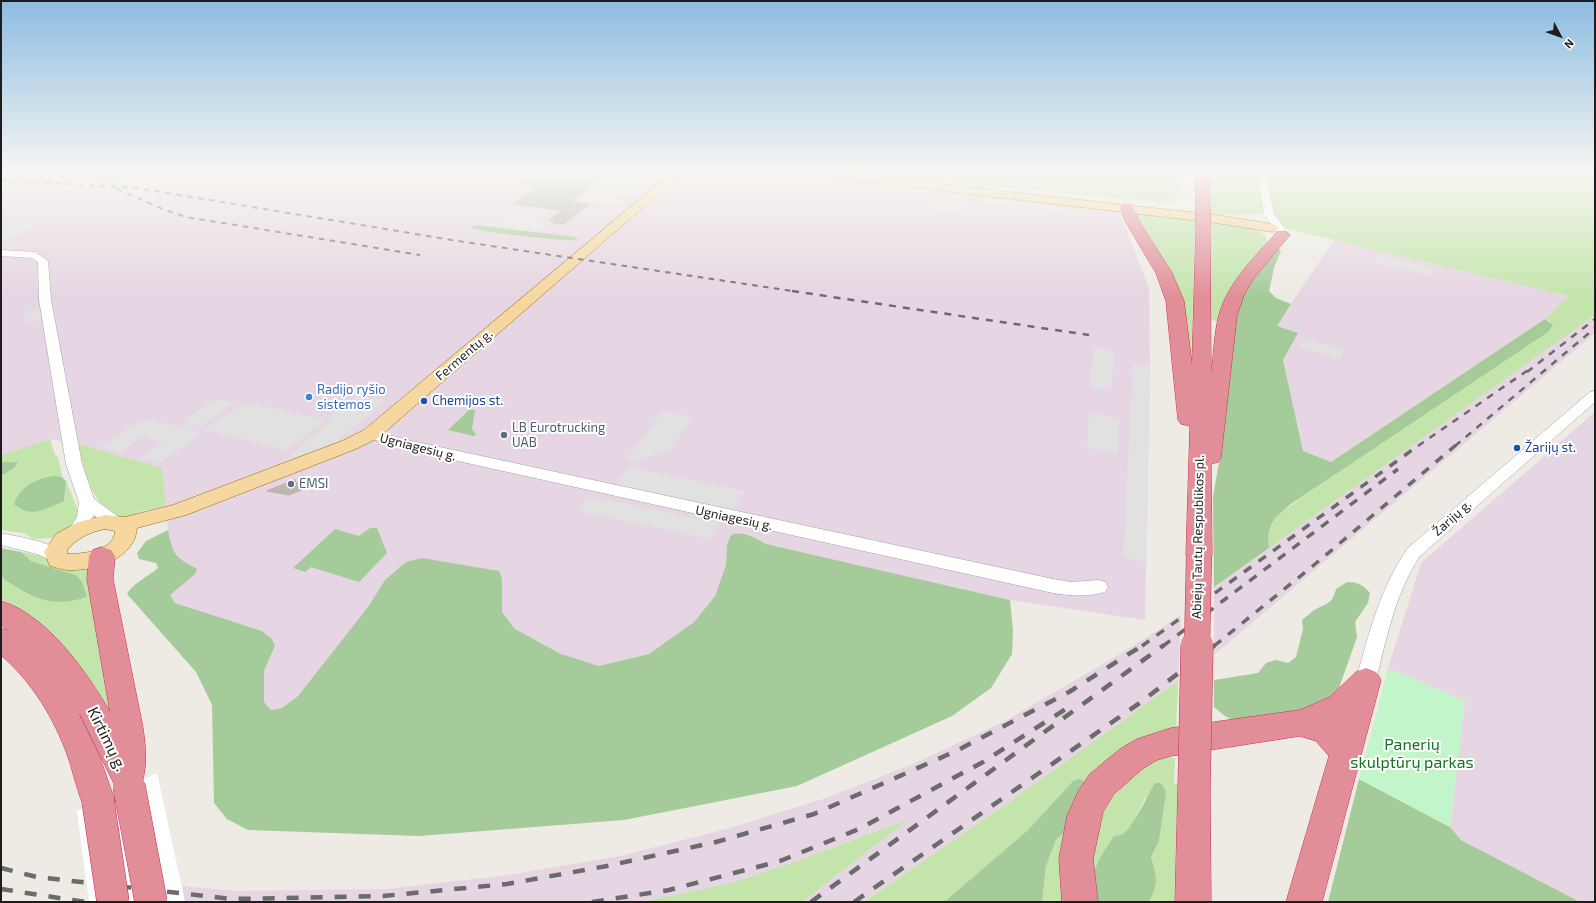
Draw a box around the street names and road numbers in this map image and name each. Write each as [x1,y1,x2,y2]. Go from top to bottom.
street label: Fermentų g. [432,326,496,384]
street label: Ugniagesių g. [378,430,458,464]
street label: Abiejų Tautų Respublikos pl. [1189,455,1207,619]
street label: Žarijų g. [1429,497,1475,539]
street label: Ugniagesių g. [694,502,774,534]
street label: Kirtimų g. [83,704,131,774]

